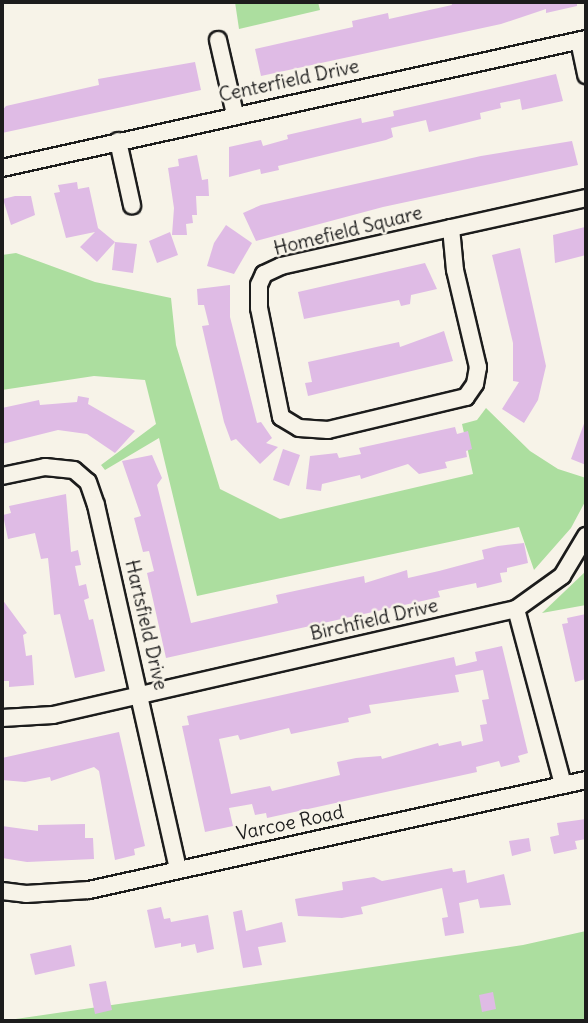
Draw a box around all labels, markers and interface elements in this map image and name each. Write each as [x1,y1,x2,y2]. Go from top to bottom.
street label: Centerfield Drive [217,55,361,107]
street label: Homefield Square [271,202,425,260]
street label: Hartsfield Drive [120,558,172,692]
street label: Birchfield Drive [308,594,440,646]
street label: Varcoe Road [234,801,346,845]

